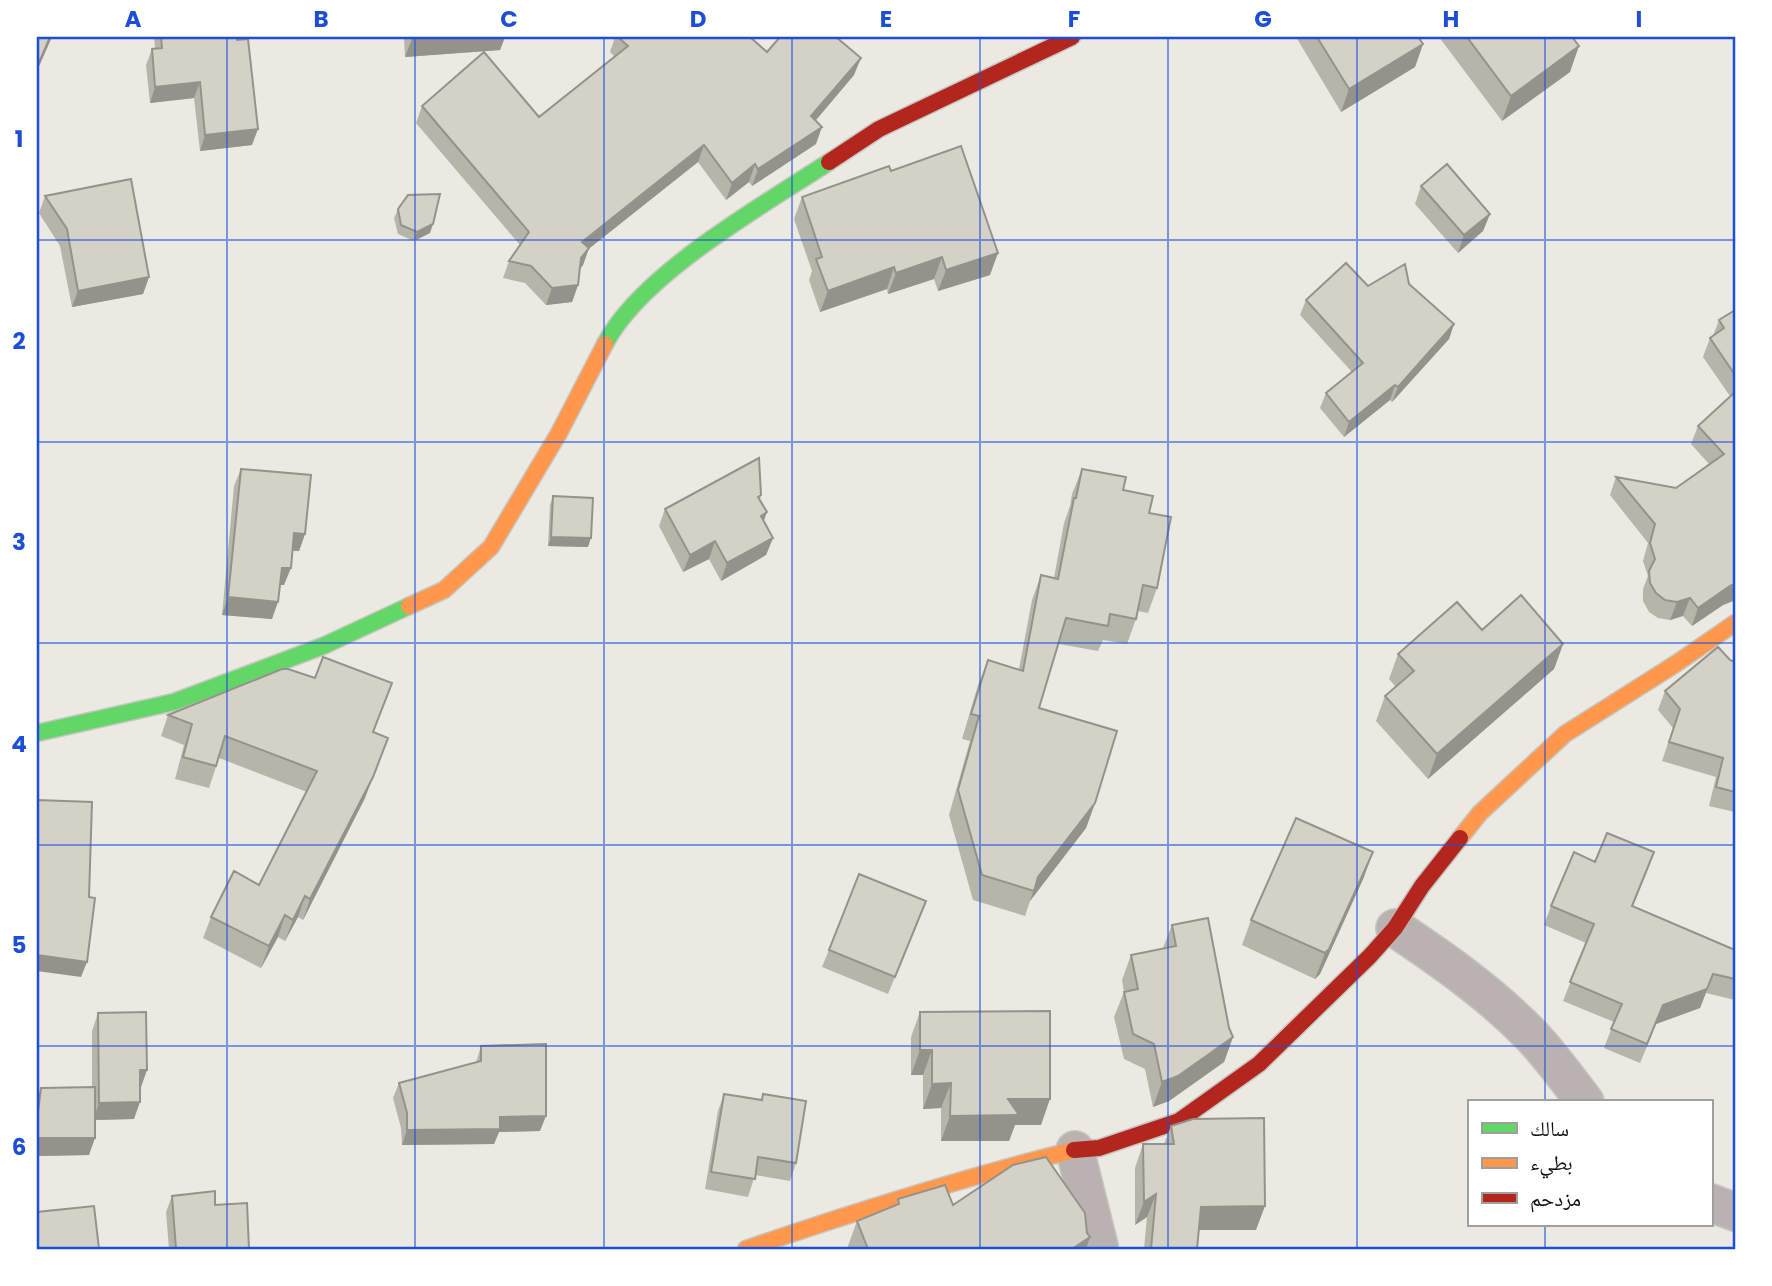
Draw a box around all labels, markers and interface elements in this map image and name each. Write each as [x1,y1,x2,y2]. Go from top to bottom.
text: A [125,3,142,35]
text: B [313,3,329,35]
text: C [500,3,518,35]
text: D [690,3,706,35]
text: E [880,3,892,35]
text: F [1068,3,1080,35]
text: G [1254,3,1272,35]
text: H [1443,3,1459,35]
text: I [1636,3,1642,35]
text: 1 [15,123,23,155]
text: 2 [12,325,26,357]
text: 3 [12,526,26,558]
text: 4 [11,728,27,760]
text: 5 [12,929,26,961]
legend [1468,1100,1712,1226]
text: سالك [1530,1114,1569,1143]
text: 6 [12,1131,26,1163]
text: بطيء [1530,1148,1573,1179]
text: مزدحم [1530,1184,1581,1213]

